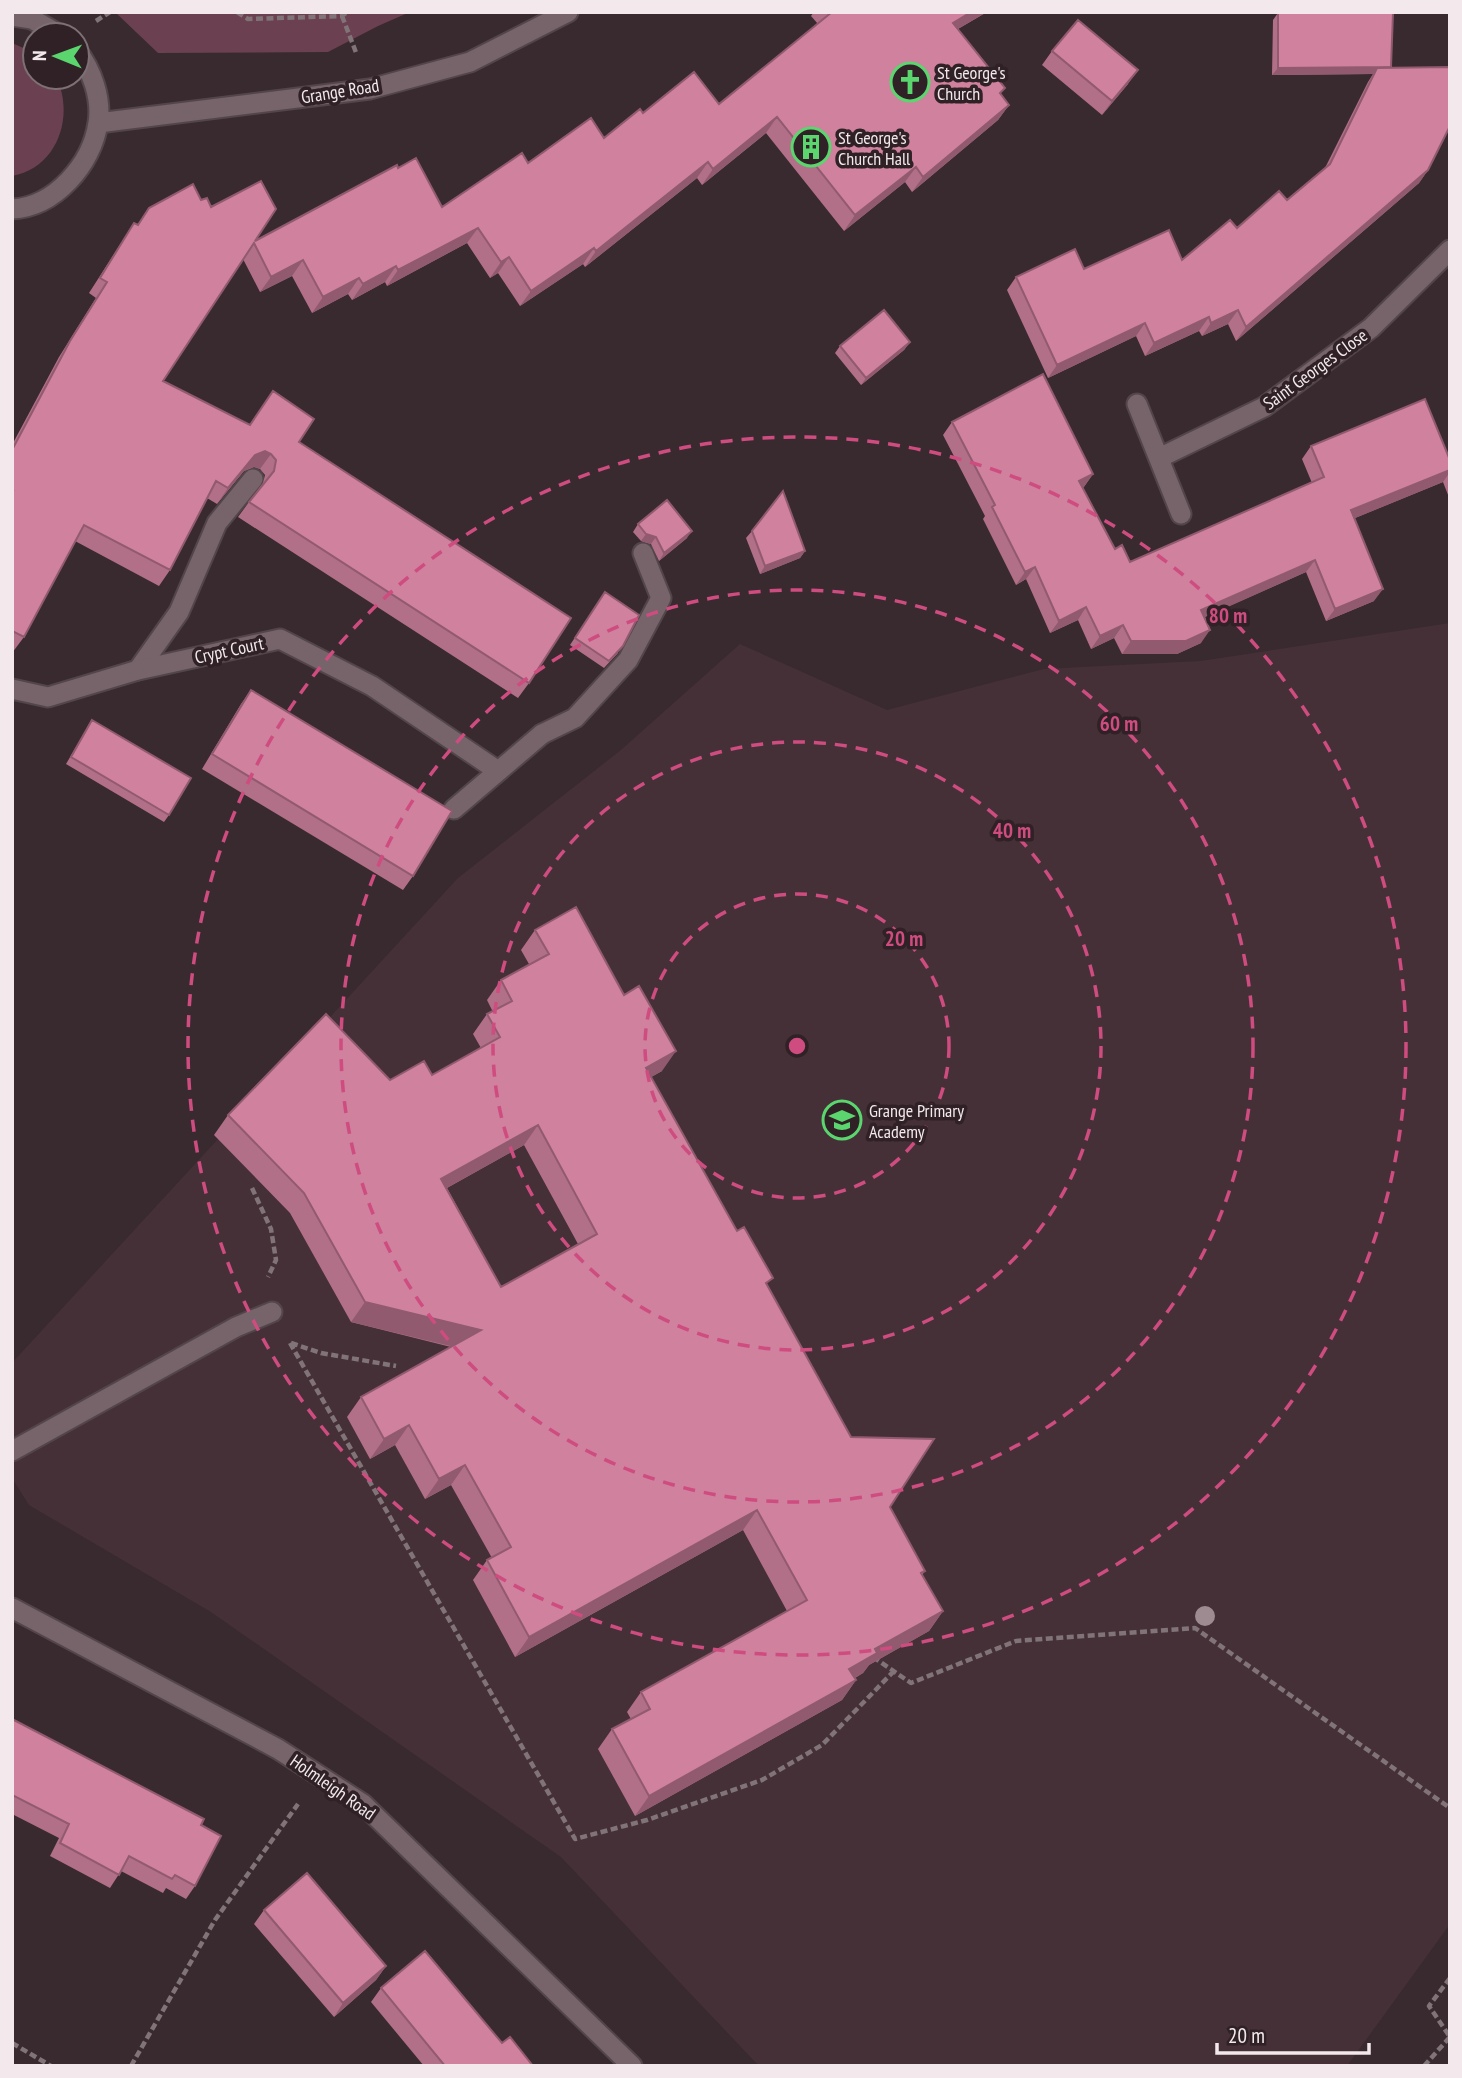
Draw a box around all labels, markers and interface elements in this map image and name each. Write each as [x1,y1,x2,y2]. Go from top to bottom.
north arrow [21,21,91,91]
text: N [27,50,51,61]
church icon: St George's Church [889,61,931,103]
place label: St George's Church [937,61,1006,105]
street label: Grange Road [299,73,381,109]
building icon: St George's Church Hall [790,126,832,168]
place label: St George's Church Hall [838,126,911,170]
street label: Saint Georges Close [1258,323,1372,415]
text: 80 m [1209,602,1247,629]
street label: Crypt Court [192,631,266,669]
text: 60 m [1100,710,1138,737]
text: 40 m [993,817,1031,844]
text: 20 m [885,925,923,952]
centre of rings [785,1034,809,1058]
school or university icon: Grange Primary Academy [821,1099,863,1141]
place label: Grange Primary Academy [869,1099,964,1143]
street label: Holmleigh Road [286,1749,380,1825]
scale bar [1217,2011,1369,2056]
text: 20 m [1228,2022,1265,2049]

